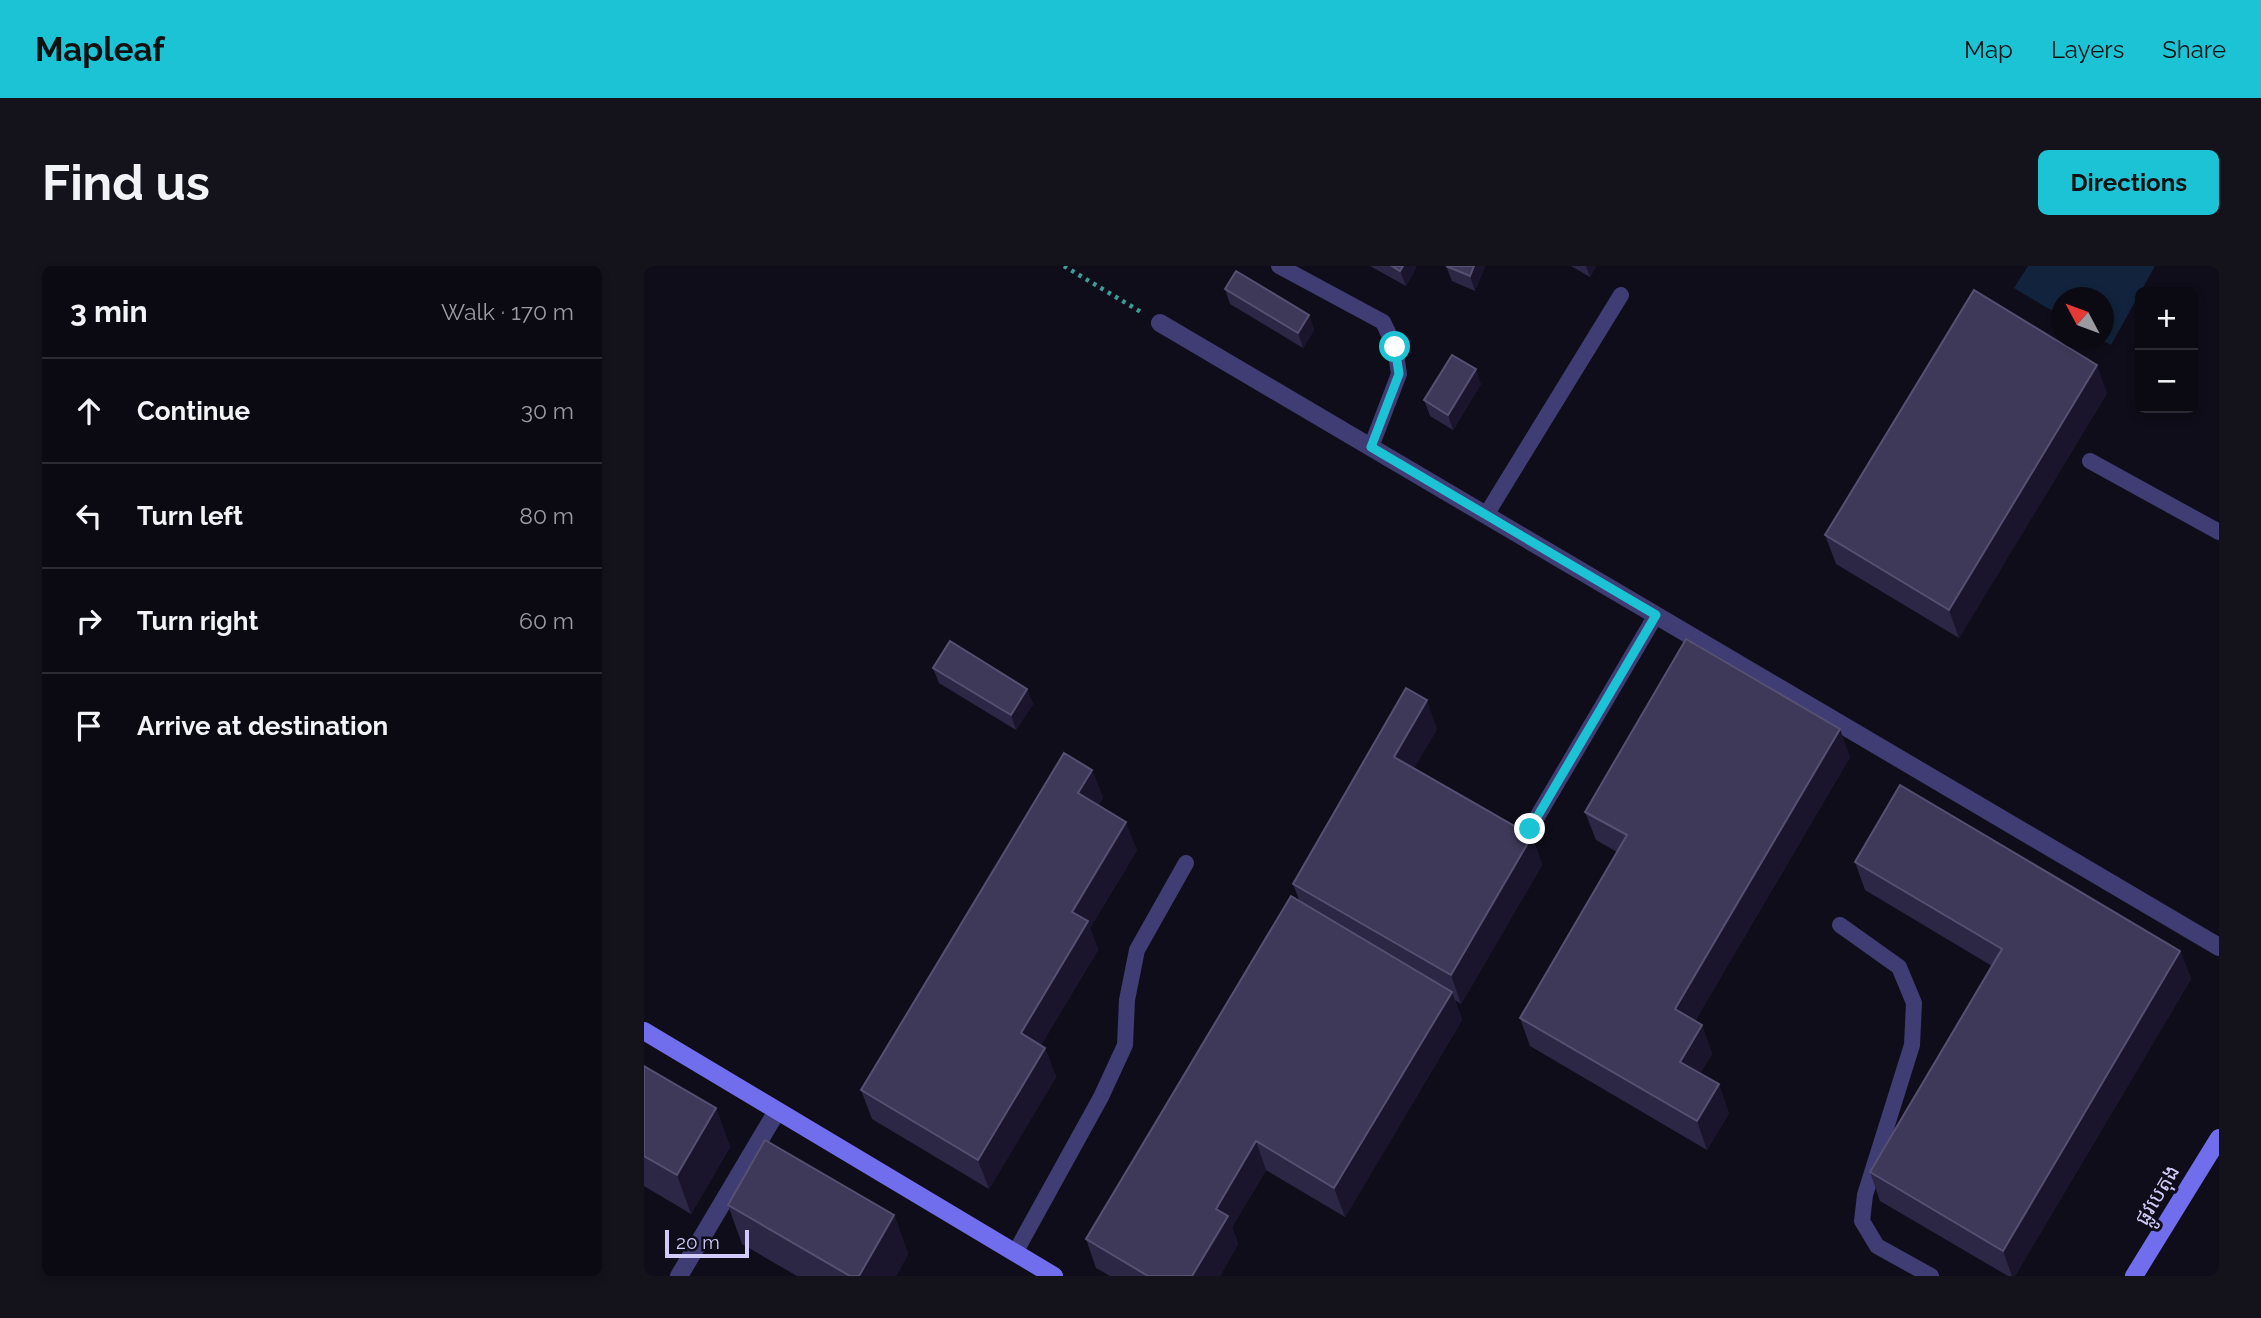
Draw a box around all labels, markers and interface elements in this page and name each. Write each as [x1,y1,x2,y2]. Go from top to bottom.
text: Mapleaf [35,30,165,69]
text: Map [1964,35,2013,64]
text: Layers [2051,35,2124,64]
text: Share [2162,35,2226,64]
button: Directions [2038,150,2219,215]
text: Find us [42,154,210,211]
north arrow [2051,287,2114,350]
map controls [2135,287,2198,413]
button: + [2135,287,2198,350]
text: 3 min [70,294,148,329]
text: Walk · 170 m [441,298,574,325]
route start [1379,331,1410,362]
button: − [2135,350,2198,413]
icon: ahead [70,392,108,430]
text: Continue [137,396,250,426]
text: 30 m [521,397,574,424]
icon: left [70,497,108,535]
text: Turn left [137,501,243,531]
text: 80 m [519,502,574,529]
icon: right [70,602,108,640]
text: Turn right [137,606,258,636]
text: 60 m [519,607,574,634]
icon: arrive [70,707,108,745]
text: Arrive at destination [137,711,388,741]
route end [1514,813,1545,844]
street label: ផ្លូវបេតុង [2129,1160,2191,1233]
scale bar [665,1227,749,1259]
text: 20 m [676,1231,720,1253]

